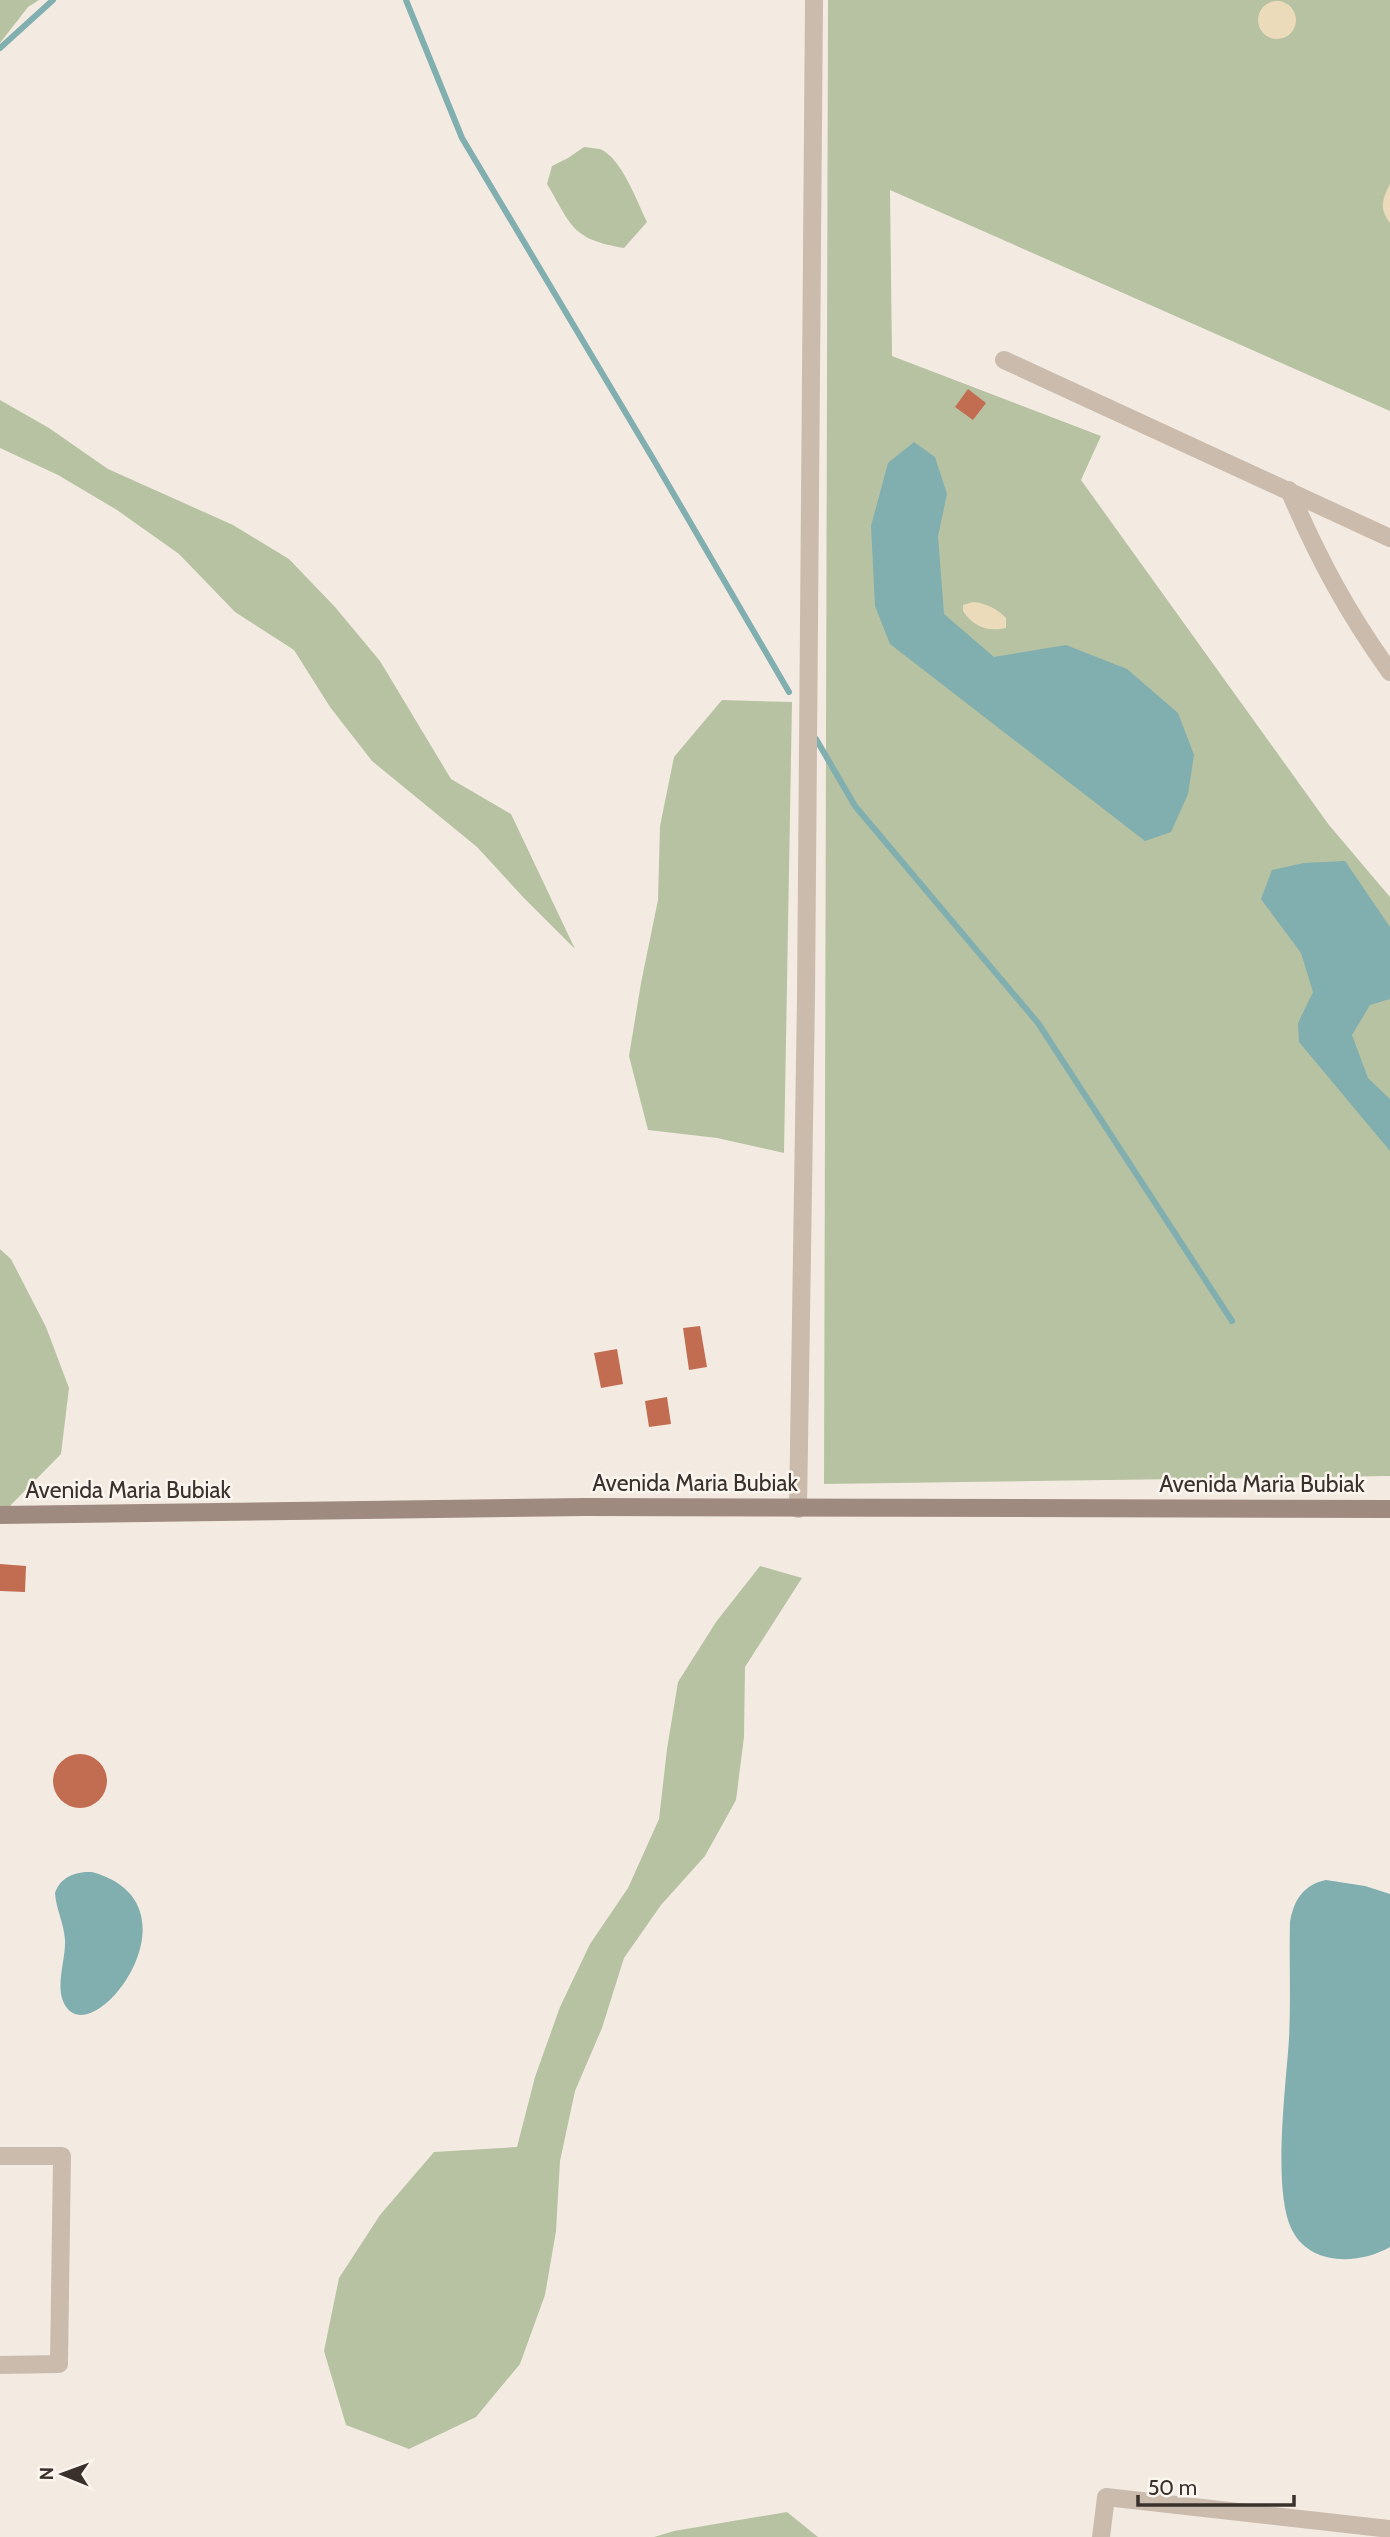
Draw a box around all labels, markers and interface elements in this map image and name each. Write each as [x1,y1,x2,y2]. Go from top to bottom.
street label: Avenida Maria Bubiak [592,1469,798,1497]
street label: Avenida Maria Bubiak [1159,1470,1365,1498]
street label: Avenida Maria Bubiak [25,1476,231,1504]
north arrow [28,2439,98,2509]
scale bar [1138,2464,1294,2508]
text: N [35,2467,58,2481]
text: 50 m [1148,2475,1197,2500]

